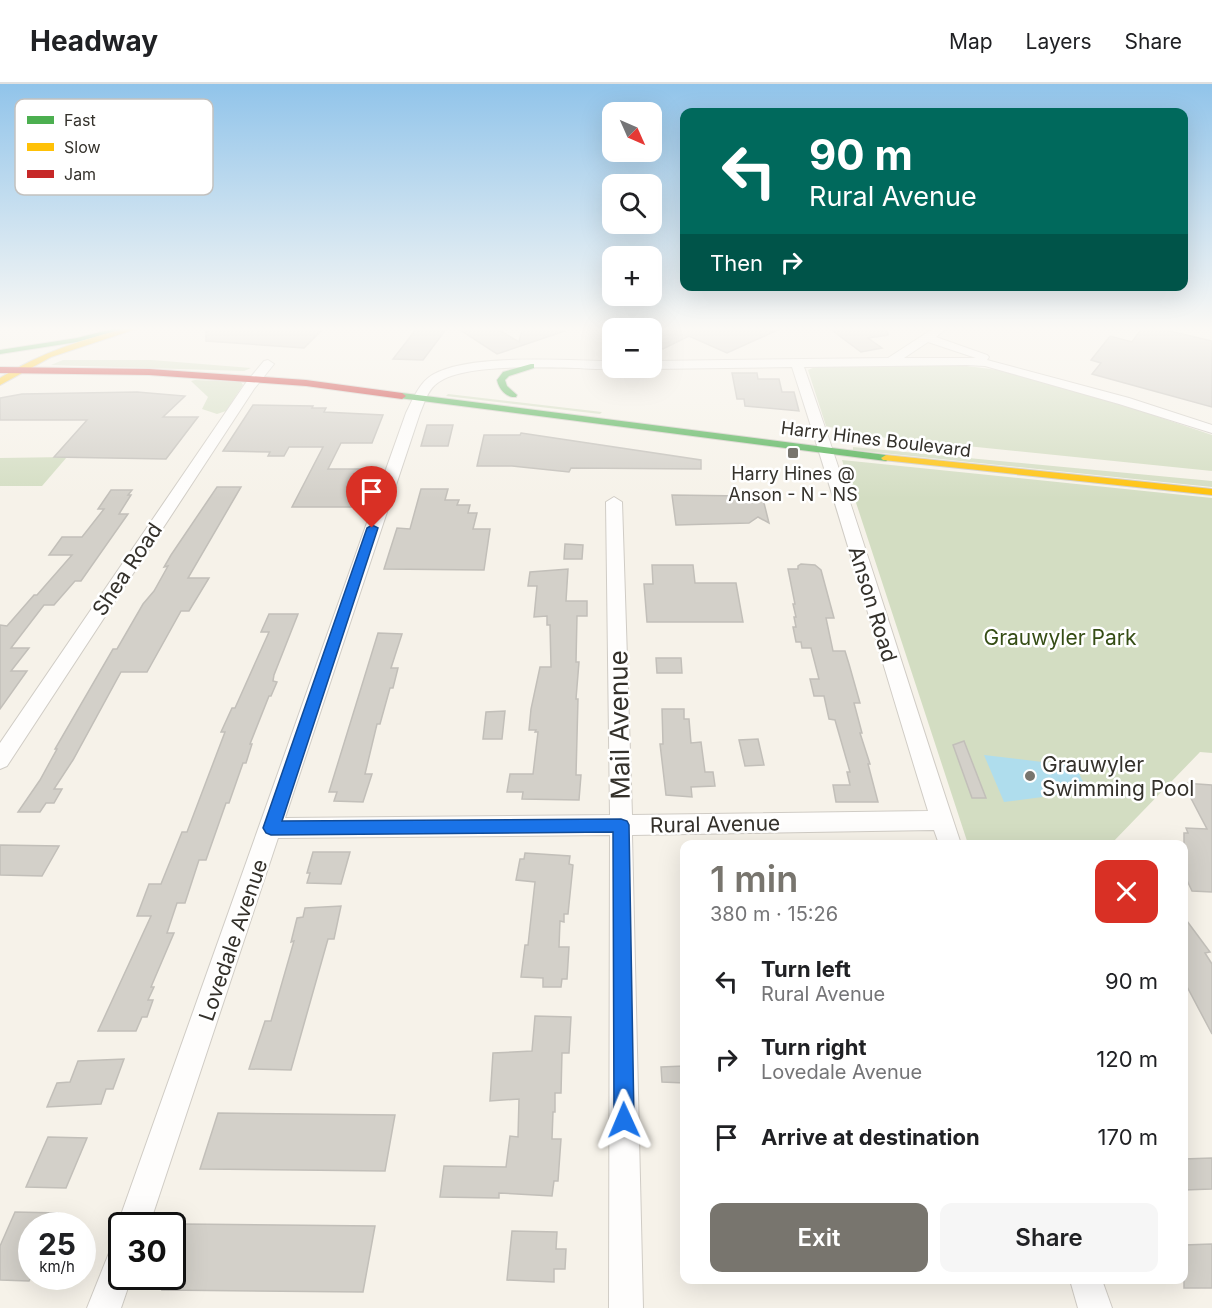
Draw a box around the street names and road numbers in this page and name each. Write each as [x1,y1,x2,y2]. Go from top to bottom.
street label: Harry Hines Boulevard [780,417,972,461]
street label: Shea Road [87,518,167,620]
street label: Anson Road [844,543,902,665]
street label: Mail Avenue [602,650,636,800]
street label: Rural Avenue [650,810,780,838]
street label: Lovedale Avenue [194,856,272,1024]

